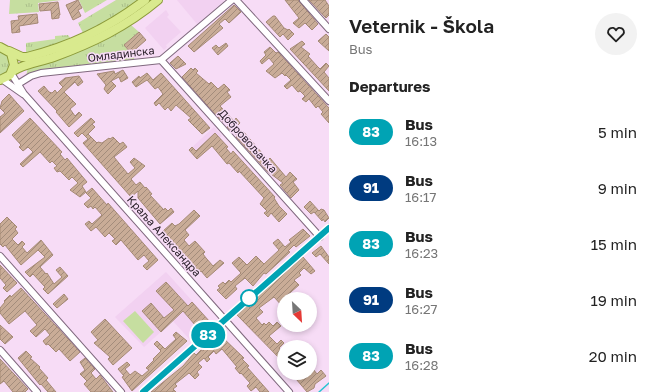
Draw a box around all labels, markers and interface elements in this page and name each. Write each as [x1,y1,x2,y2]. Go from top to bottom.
button: heart [595,13,637,55]
text: Veternik - Škola [349,14,494,37]
text: Bus [349,41,372,57]
street label: Омладинска [87,43,155,64]
text: Departures [349,77,430,95]
street label: Добровољачка [216,106,280,175]
text: Bus [405,115,433,133]
text: 83 [362,123,380,140]
text: 5 min [598,123,637,141]
text: 16:13 [405,133,437,149]
text: Bus [405,171,433,189]
text: 91 [363,179,379,196]
text: 9 min [598,179,637,197]
text: 16:17 [405,189,436,205]
street label: Краља Александра [125,193,204,279]
text: Bus [405,227,433,245]
text: 83 [362,235,380,252]
text: 15 min [591,235,637,253]
text: 16:23 [405,245,438,261]
text: Bus [405,283,433,301]
unlabelled marker [240,289,258,307]
text: 91 [363,291,379,308]
text: 19 min [590,291,637,309]
north arrow [277,292,317,332]
map controls [277,292,317,380]
text: 16:27 [405,301,438,317]
line badge: 83 [190,322,226,348]
text: 83 [199,326,217,343]
text: Bus [405,339,433,357]
button: layers [277,340,317,380]
text: 83 [362,347,380,364]
text: 20 min [589,347,637,365]
text: 16:28 [405,357,439,373]

